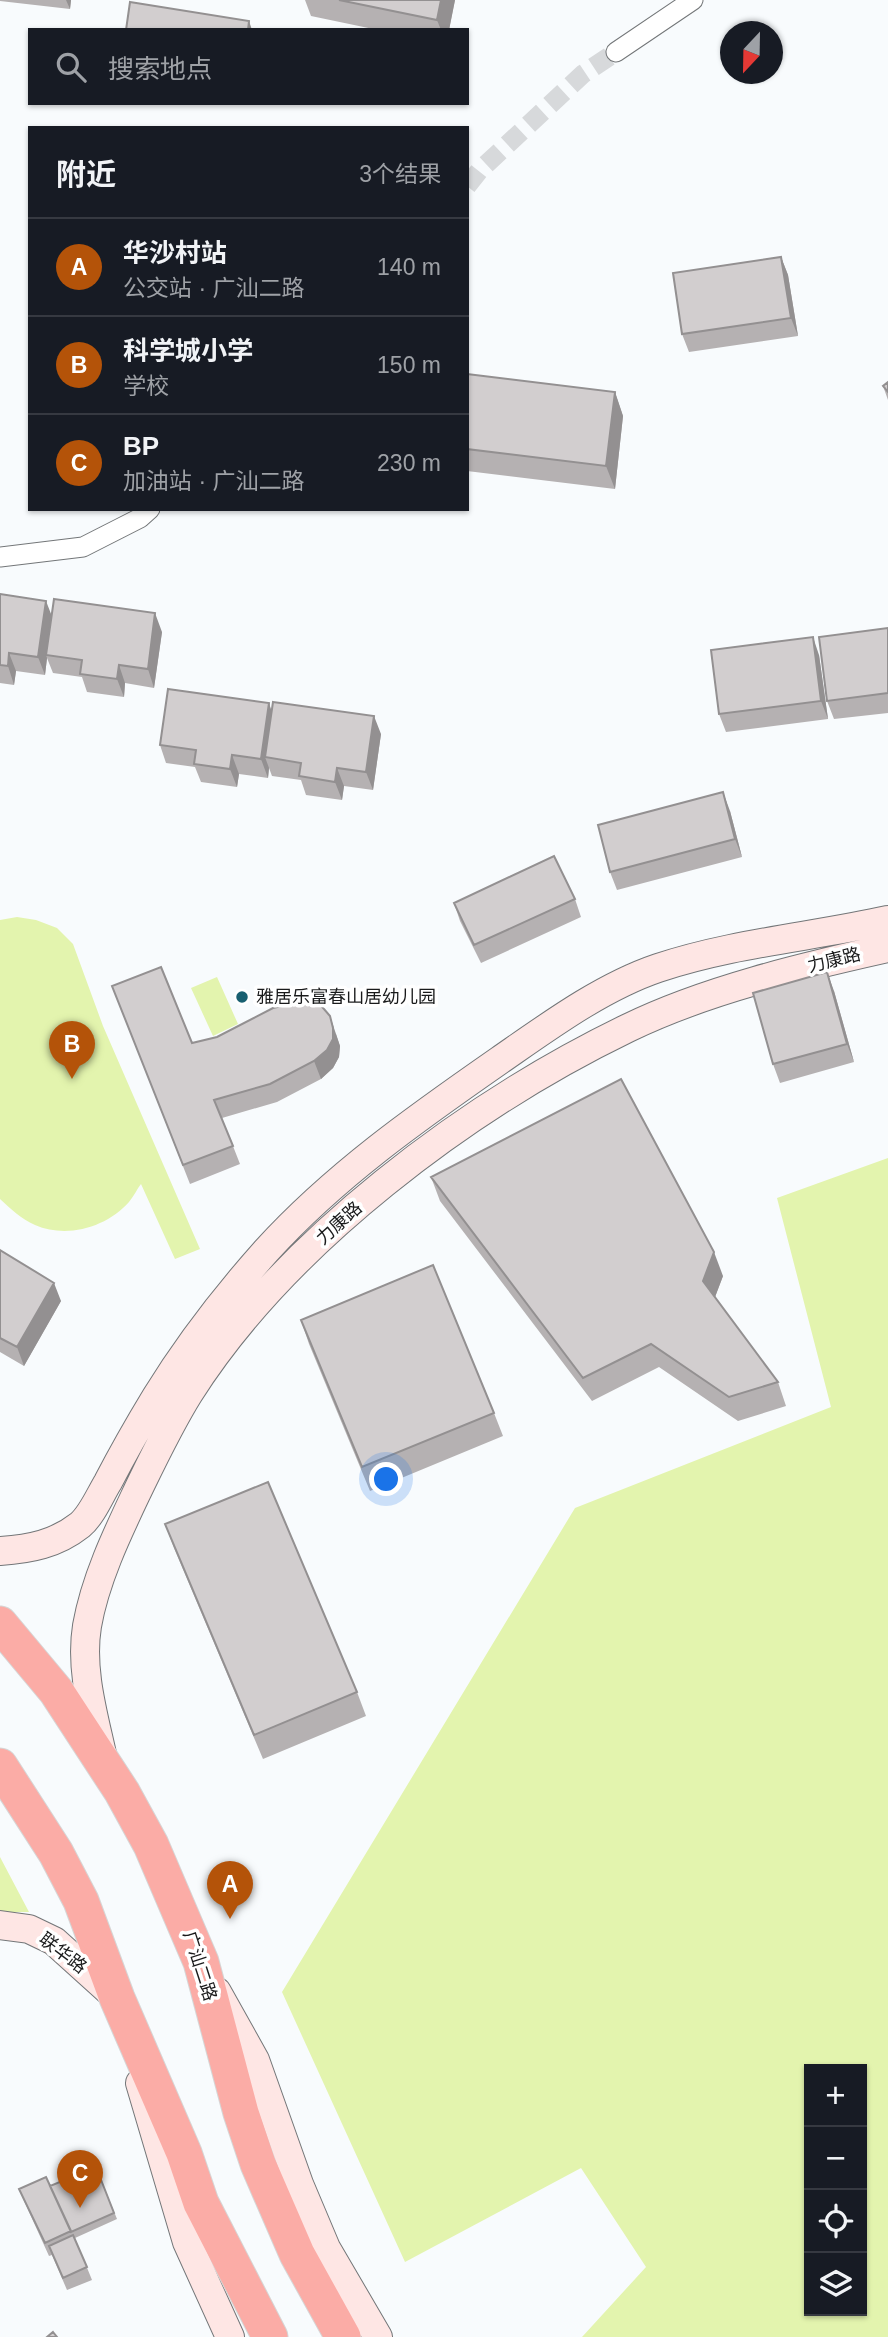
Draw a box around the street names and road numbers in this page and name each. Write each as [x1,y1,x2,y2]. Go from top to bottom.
street label: 力康路 [805,944,863,976]
street label: 力康路 [312,1198,366,1248]
street label: 联华路 [35,1929,91,1977]
street label: 广汕二路 [179,1929,221,2003]

